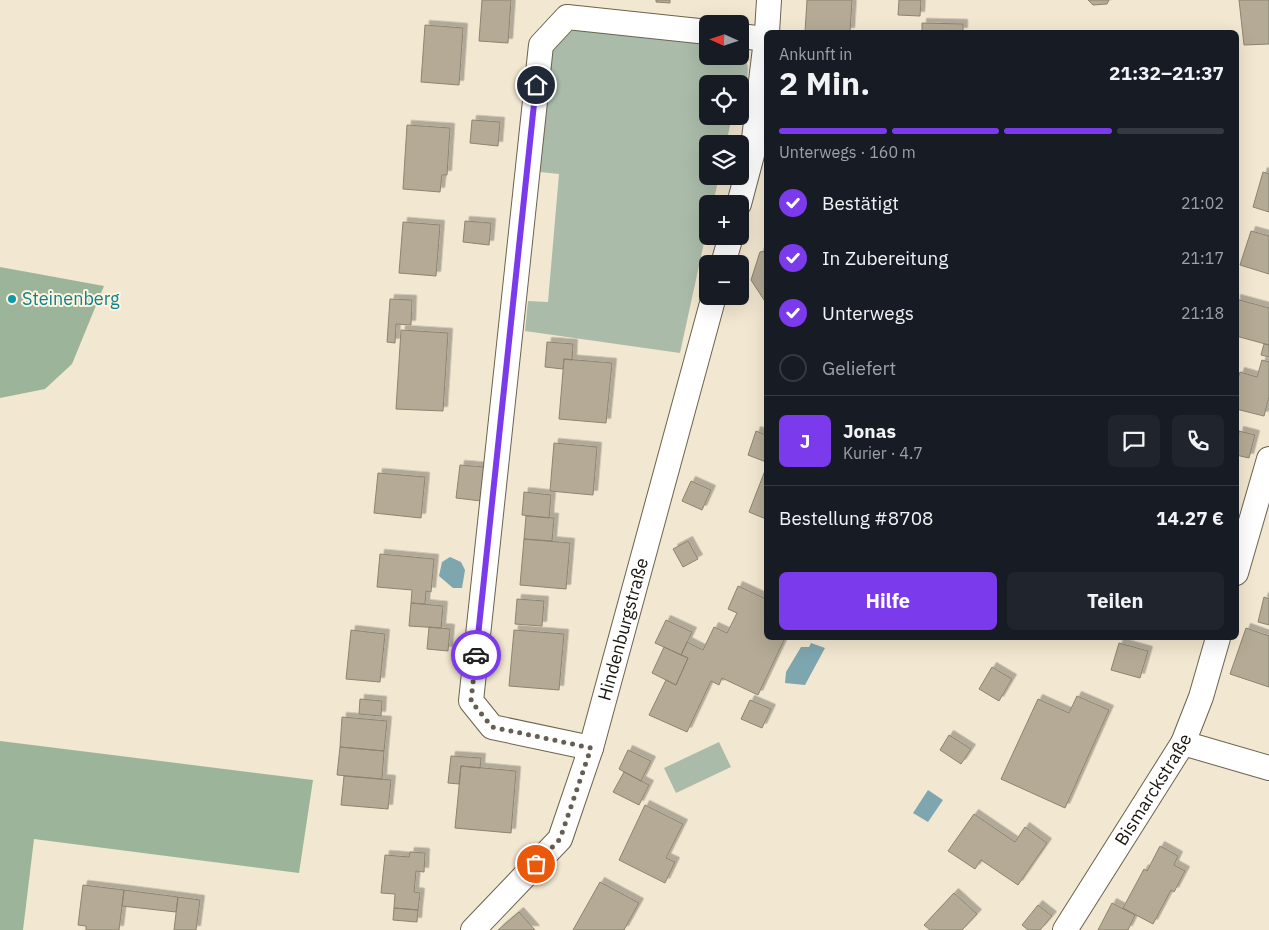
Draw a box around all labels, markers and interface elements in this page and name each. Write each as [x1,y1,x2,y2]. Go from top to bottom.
north arrow [699,15,749,65]
map controls [699,15,749,305]
text: Ankunft in [779,44,852,64]
text: 21:32–21:37 [1109,61,1224,85]
text: 2 Min. [779,62,870,104]
pin [515,64,557,106]
icon: home [522,71,550,99]
button: locate [699,75,749,125]
button: layers [699,135,749,185]
text: Unterwegs · 160 m [779,142,916,162]
icon: check [779,189,807,217]
text: Bestätigt [822,191,899,215]
text: 21:02 [1181,193,1224,213]
button: + [699,195,749,245]
icon: check [779,244,807,272]
text: In Zubereitung [822,246,948,270]
text: 21:17 [1181,248,1224,268]
button: − [699,255,749,305]
place label: Steinenberg [22,287,120,310]
marker: Steinenberg [6,293,18,305]
icon: check [779,299,807,327]
text: Unterwegs [822,301,914,325]
text: 21:18 [1181,303,1224,323]
text: Geliefert [822,356,896,380]
button: chat [1108,415,1160,467]
button: phone [1172,415,1224,467]
text: Jonas [843,419,896,443]
text: J [800,429,810,453]
text: Kurier · 4.7 [843,443,923,463]
text: Bestellung #8708 [779,506,933,530]
text: 14.27 € [1156,506,1224,530]
street label: Hindenburgstraße [592,555,653,703]
button: Hilfe [779,572,997,630]
button: Teilen [1007,572,1224,630]
courier [451,630,501,680]
icon: car [462,641,490,669]
street label: Bismarckstraße [1109,730,1196,850]
pin [515,843,557,885]
icon: bag [522,850,550,878]

